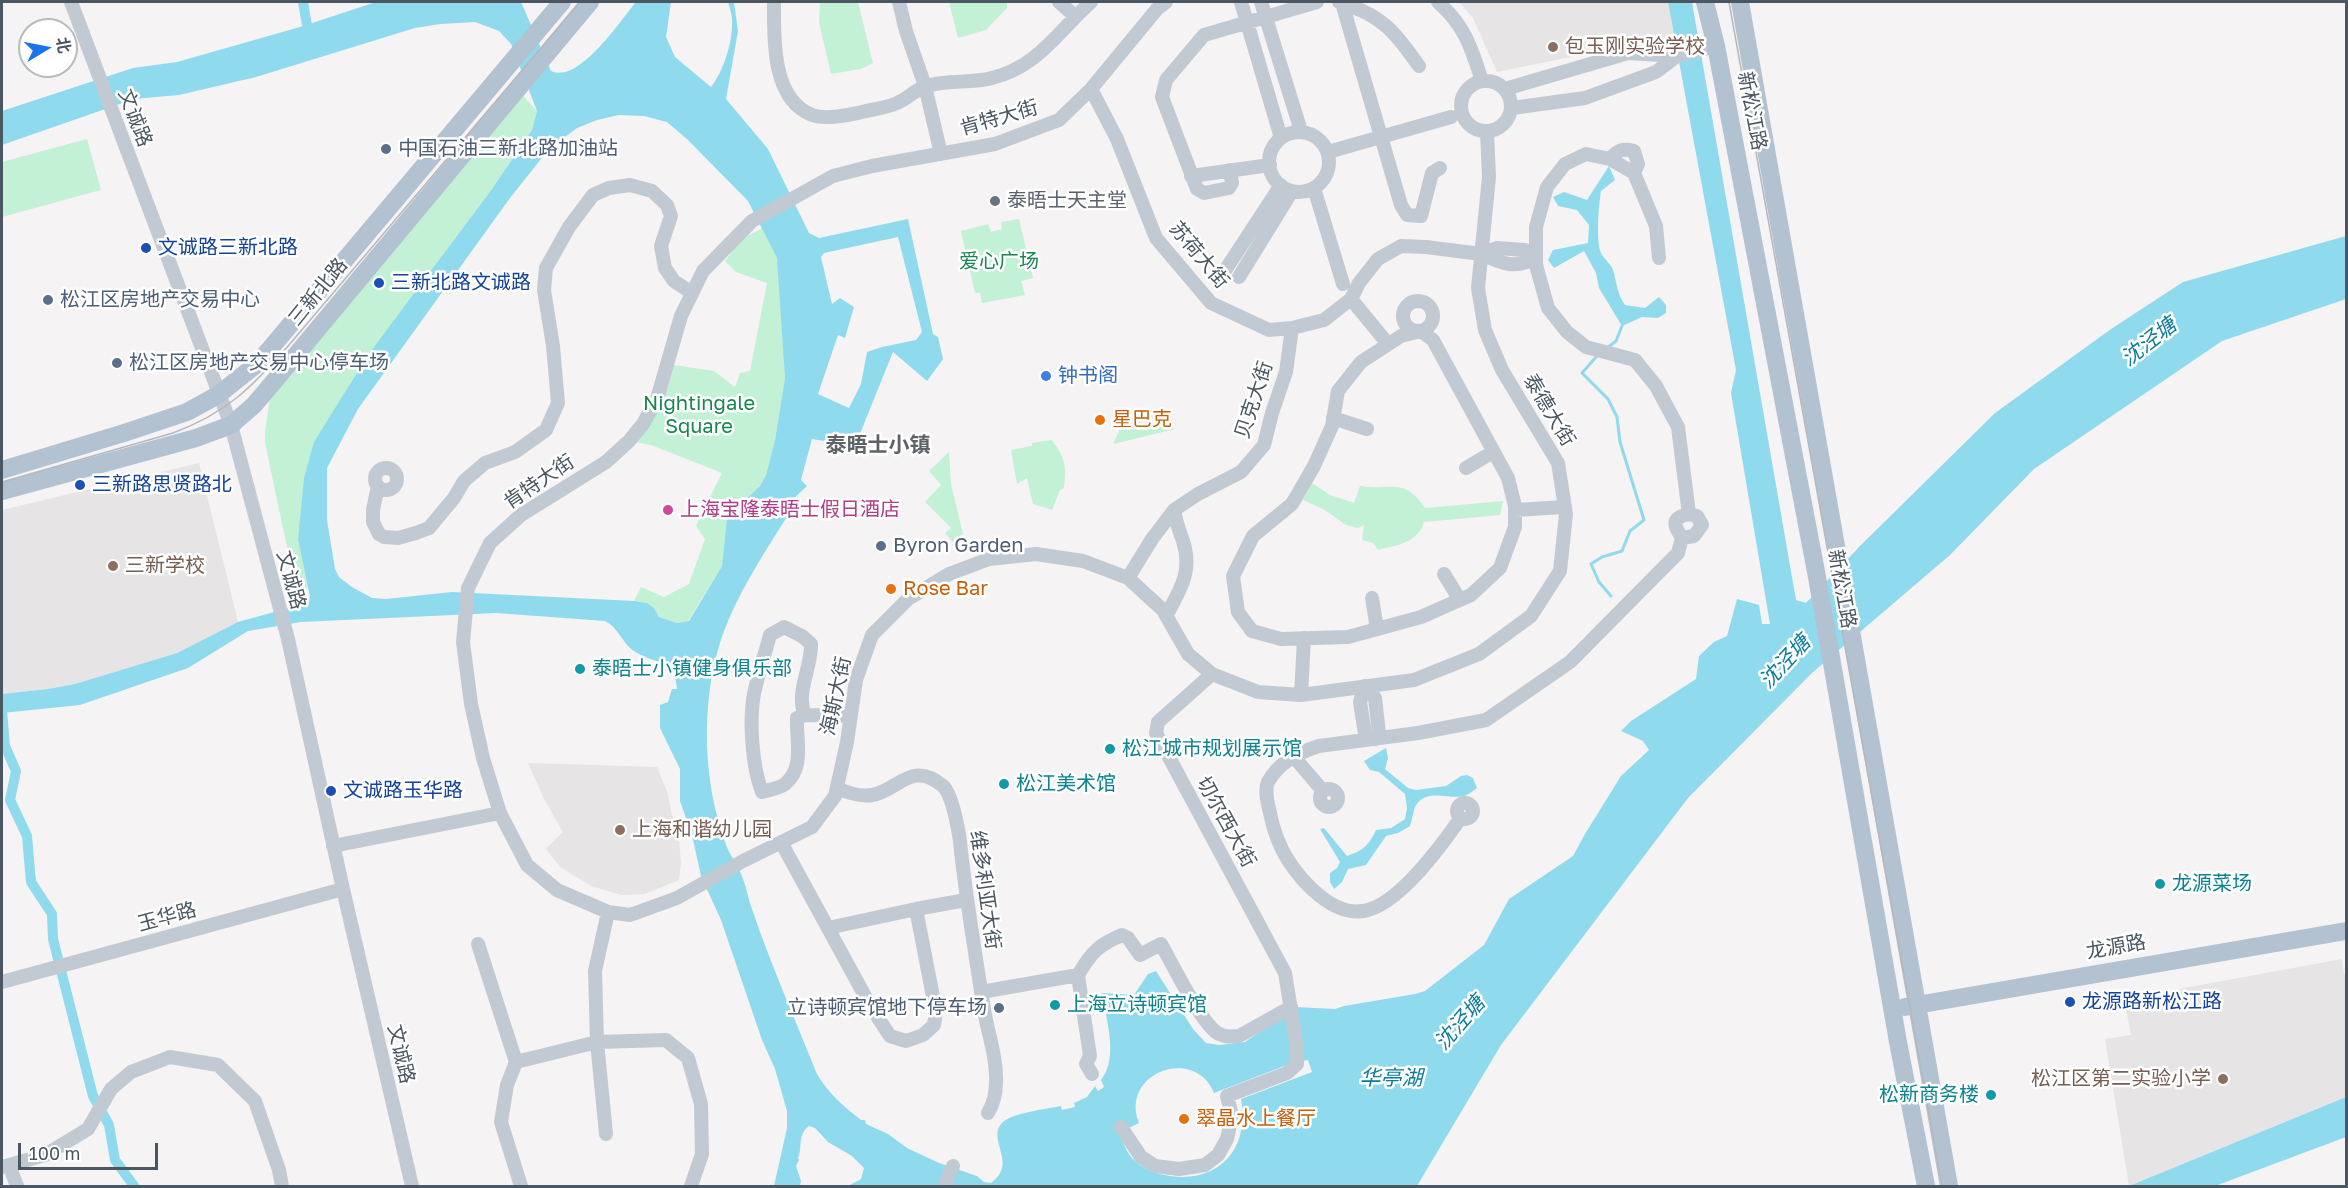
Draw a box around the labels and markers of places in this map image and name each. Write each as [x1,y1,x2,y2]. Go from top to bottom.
place label: 包玉刚实验学校 [1565,35,1705,59]
marker: 包玉刚实验学校 [1546,40,1560,54]
place label: 中国石油三新北路加油站 [398,137,618,161]
marker: 中国石油三新北路加油站 [379,142,393,156]
place label: 泰晤士天主堂 [1007,189,1127,213]
marker: 泰晤士天主堂 [988,194,1002,208]
place label: 文诚路三新北路 [158,236,298,260]
marker: 文诚路三新北路 [139,241,153,255]
place label: 三新北路文诚路 [391,271,531,295]
marker: 三新北路文诚路 [372,276,386,290]
place label: 松江区房地产交易中心 [60,288,260,312]
marker: 松江区房地产交易中心 [41,293,55,307]
place label: 松江区房地产交易中心停车场 [129,351,389,375]
marker: 松江区房地产交易中心停车场 [110,356,124,370]
place label: 钟书阁 [1058,364,1118,388]
marker: 钟书阁 [1039,369,1053,383]
place label: 星巴克 [1112,408,1172,432]
marker: 星巴克 [1093,413,1107,427]
place label: 三新路思贤路北 [92,473,232,497]
marker: 三新路思贤路北 [73,478,87,492]
place label: 上海宝隆泰晤士假日酒店 [680,498,900,522]
marker: 上海宝隆泰晤士假日酒店 [661,503,675,517]
place label: Byron Garden [893,534,1023,558]
marker: Byron Garden [874,539,888,553]
place label: 三新学校 [125,554,205,578]
marker: 三新学校 [106,559,120,573]
place label: Rose Bar [903,577,988,601]
marker: Rose Bar [884,582,898,596]
place label: 泰晤士小镇健身俱乐部 [592,657,792,681]
marker: 泰晤士小镇健身俱乐部 [573,662,587,676]
place label: 松江城市规划展示馆 [1122,737,1302,761]
marker: 松江城市规划展示馆 [1103,742,1117,756]
place label: 松江美术馆 [1016,772,1116,796]
marker: 松江美术馆 [997,777,1011,791]
place label: 文诚路玉华路 [343,779,463,803]
marker: 文诚路玉华路 [324,784,338,798]
place label: 上海和谐幼儿园 [632,818,772,842]
marker: 上海和谐幼儿园 [613,823,627,837]
place label: 龙源菜场 [2172,872,2252,896]
marker: 龙源菜场 [2153,877,2167,891]
place label: 龙源路新松江路 [2082,990,2222,1014]
place label: 上海立诗顿宾馆 [1067,993,1207,1017]
marker: 龙源路新松江路 [2063,995,2077,1009]
place label: 立诗顿宾馆地下停车场 [787,996,987,1020]
marker: 上海立诗顿宾馆 [1048,998,1062,1012]
marker: 立诗顿宾馆地下停车场 [992,1001,1006,1015]
place label: 松江区第二实验小学 [2031,1067,2211,1091]
marker: 松江区第二实验小学 [2216,1072,2230,1086]
place label: 松新商务楼 [1879,1083,1979,1107]
marker: 松新商务楼 [1984,1088,1998,1102]
place label: 翠晶水上餐厅 [1196,1107,1316,1131]
marker: 翠晶水上餐厅 [1177,1112,1191,1126]

